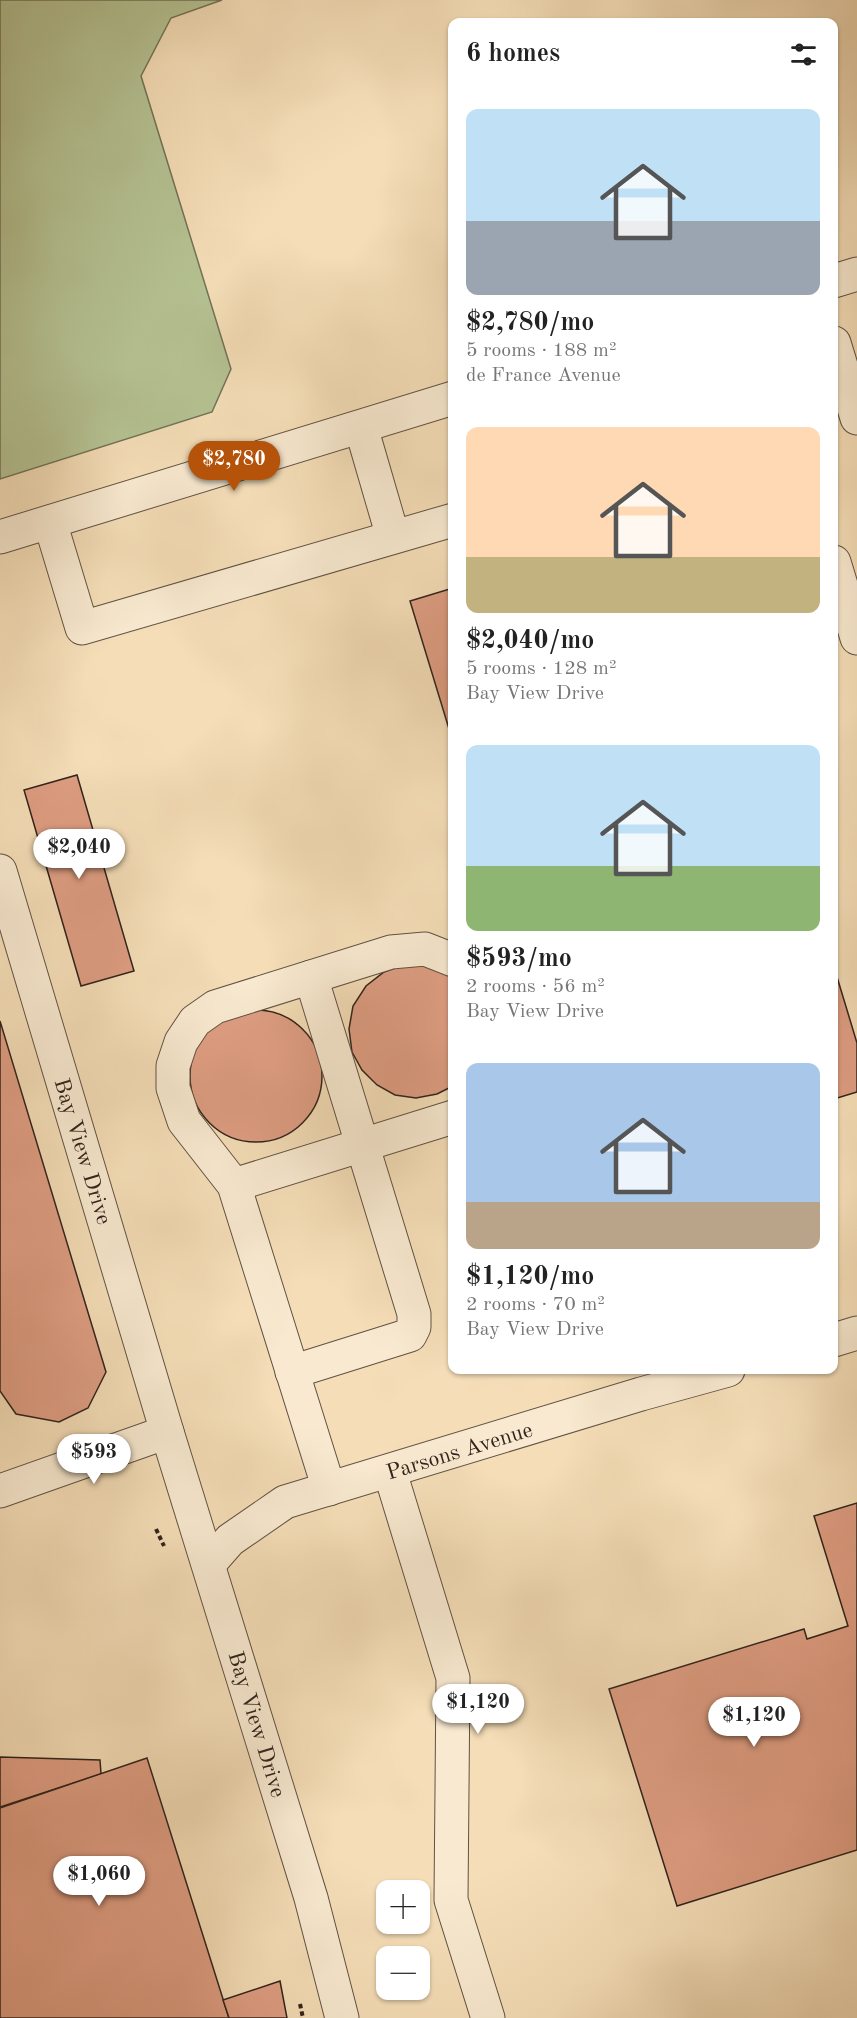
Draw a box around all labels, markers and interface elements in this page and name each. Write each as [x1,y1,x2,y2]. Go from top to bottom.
icon: filters [787,38,820,71]
text: 6 homes [466,41,560,67]
icon: home [589,148,697,256]
text: $2,780/mo [466,310,594,336]
text: 5 rooms · 188 m² [466,341,616,361]
text: de France Avenue [466,366,621,386]
pin: $2,780 [185,441,283,492]
text: $2,780 [202,450,266,470]
icon: home [589,466,697,574]
text: $2,040/mo [466,628,594,654]
text: 5 rooms · 128 m² [466,659,616,679]
text: Bay View Drive [466,684,604,704]
icon: home [589,784,697,892]
pin: $2,040 [30,829,128,880]
text: $2,040 [47,838,111,858]
text: $593/mo [466,946,572,972]
text: 2 rooms · 56 m² [466,977,605,997]
text: Bay View Drive [466,1002,604,1022]
street label: Bay View Drive [49,1076,115,1227]
icon: home [589,1102,697,1210]
text: $1,120/mo [466,1264,594,1290]
text: 2 rooms · 70 m² [466,1295,605,1315]
text: Bay View Drive [466,1320,604,1340]
street label: Parsons Avenue [384,1419,535,1485]
pin: $593 [58,1434,130,1485]
text: $593 [71,1443,117,1463]
street label: Bay View Drive [223,1649,289,1800]
pin: $1,120 [429,1684,527,1735]
text: $1,120 [446,1693,510,1713]
pin: $1,120 [705,1697,803,1748]
text: $1,120 [722,1706,786,1726]
pin: $1,060 [50,1856,148,1907]
text: $1,060 [67,1865,131,1885]
map controls [376,1880,430,2000]
button: + [376,1880,430,1934]
button: − [376,1946,430,2000]

